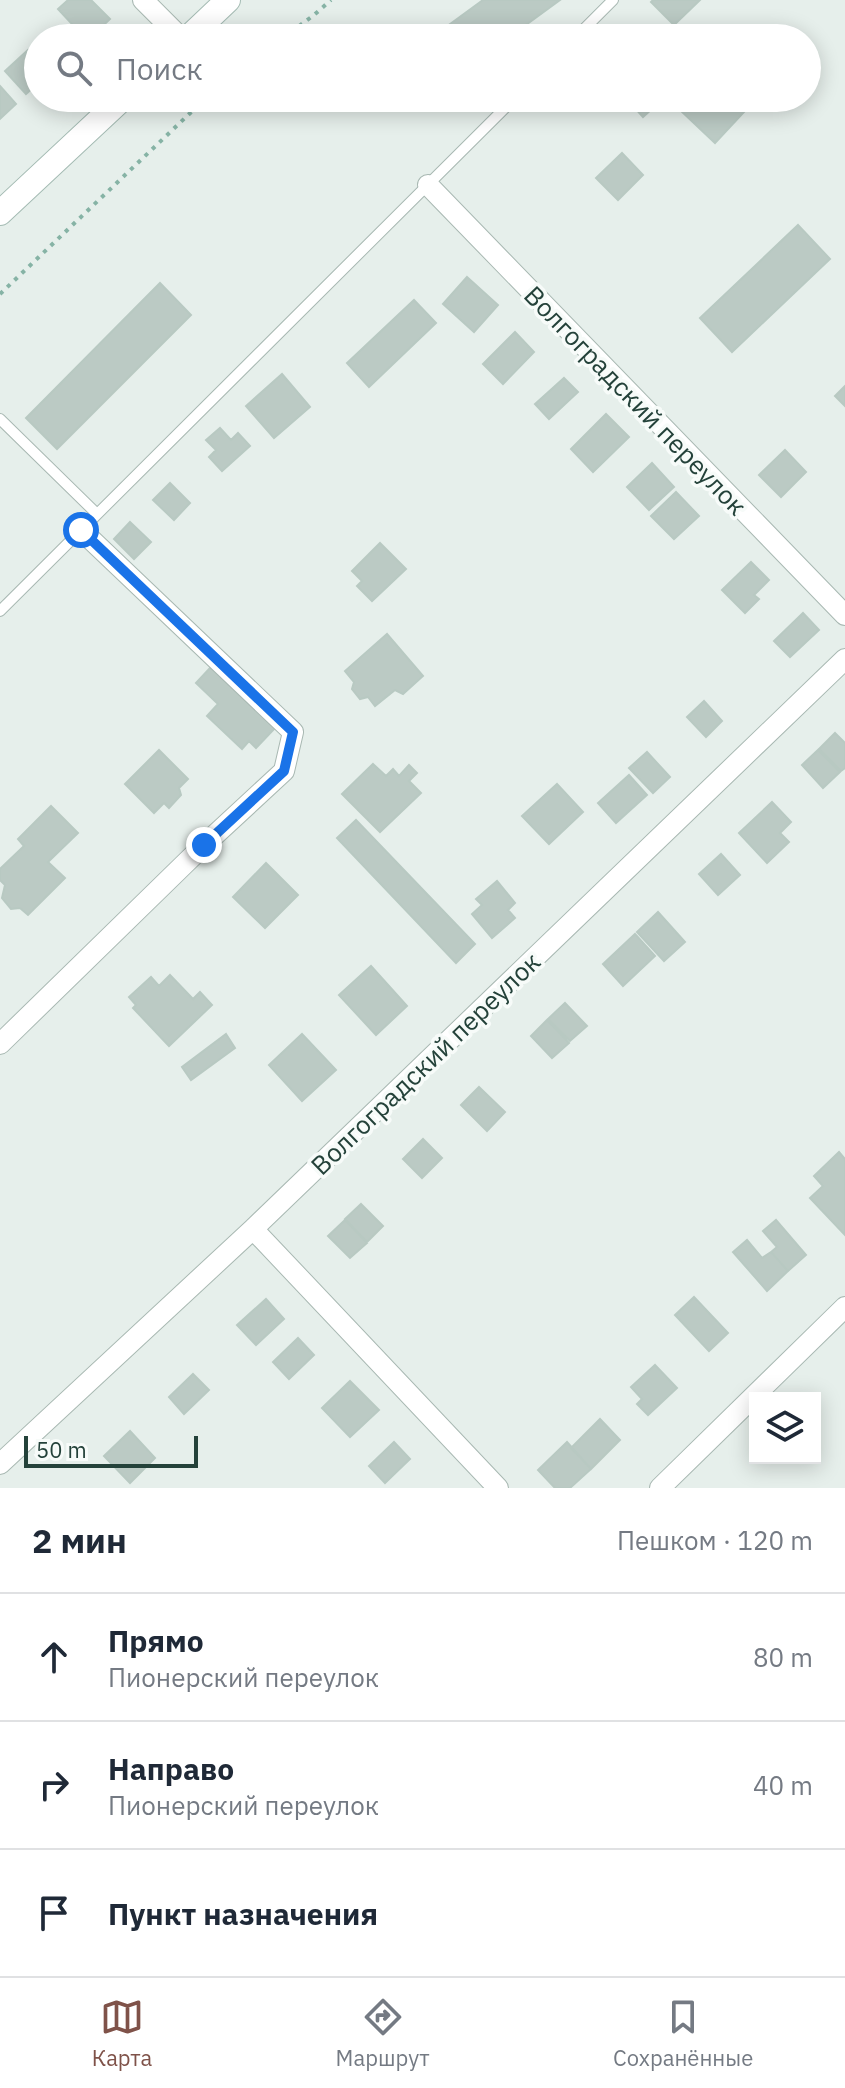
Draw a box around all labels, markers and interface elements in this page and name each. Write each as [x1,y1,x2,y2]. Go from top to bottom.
search box [24,24,821,112]
icon: search [52,46,96,90]
text: Поиск [116,49,203,88]
street label: Волгоградский переулок [517,278,755,522]
route start [63,512,99,548]
route end [186,827,222,863]
street label: Волгоградский переулок [303,944,547,1182]
map controls [749,1392,821,1464]
button: layers [749,1392,821,1464]
scale bar [24,1432,198,1468]
text: 50 m [36,1435,87,1464]
text: 2 мин [32,1518,127,1562]
text: Пешком · 120 m [617,1523,813,1557]
text: Прямо [108,1621,204,1660]
icon: ahead [32,1635,76,1679]
text: 80 m [753,1640,813,1674]
text: Пионерский переулок [108,1660,379,1694]
text: Направо [108,1749,234,1788]
icon: right [32,1763,76,1807]
text: 40 m [753,1768,813,1802]
text: Пионерский переулок [108,1788,379,1822]
icon: arrive [32,1891,76,1935]
text: Пункт назначения [108,1894,378,1933]
tab: Карта [92,1995,152,2072]
tab: Маршрут [336,1995,430,2072]
tab: Сохранённые [613,1995,753,2072]

